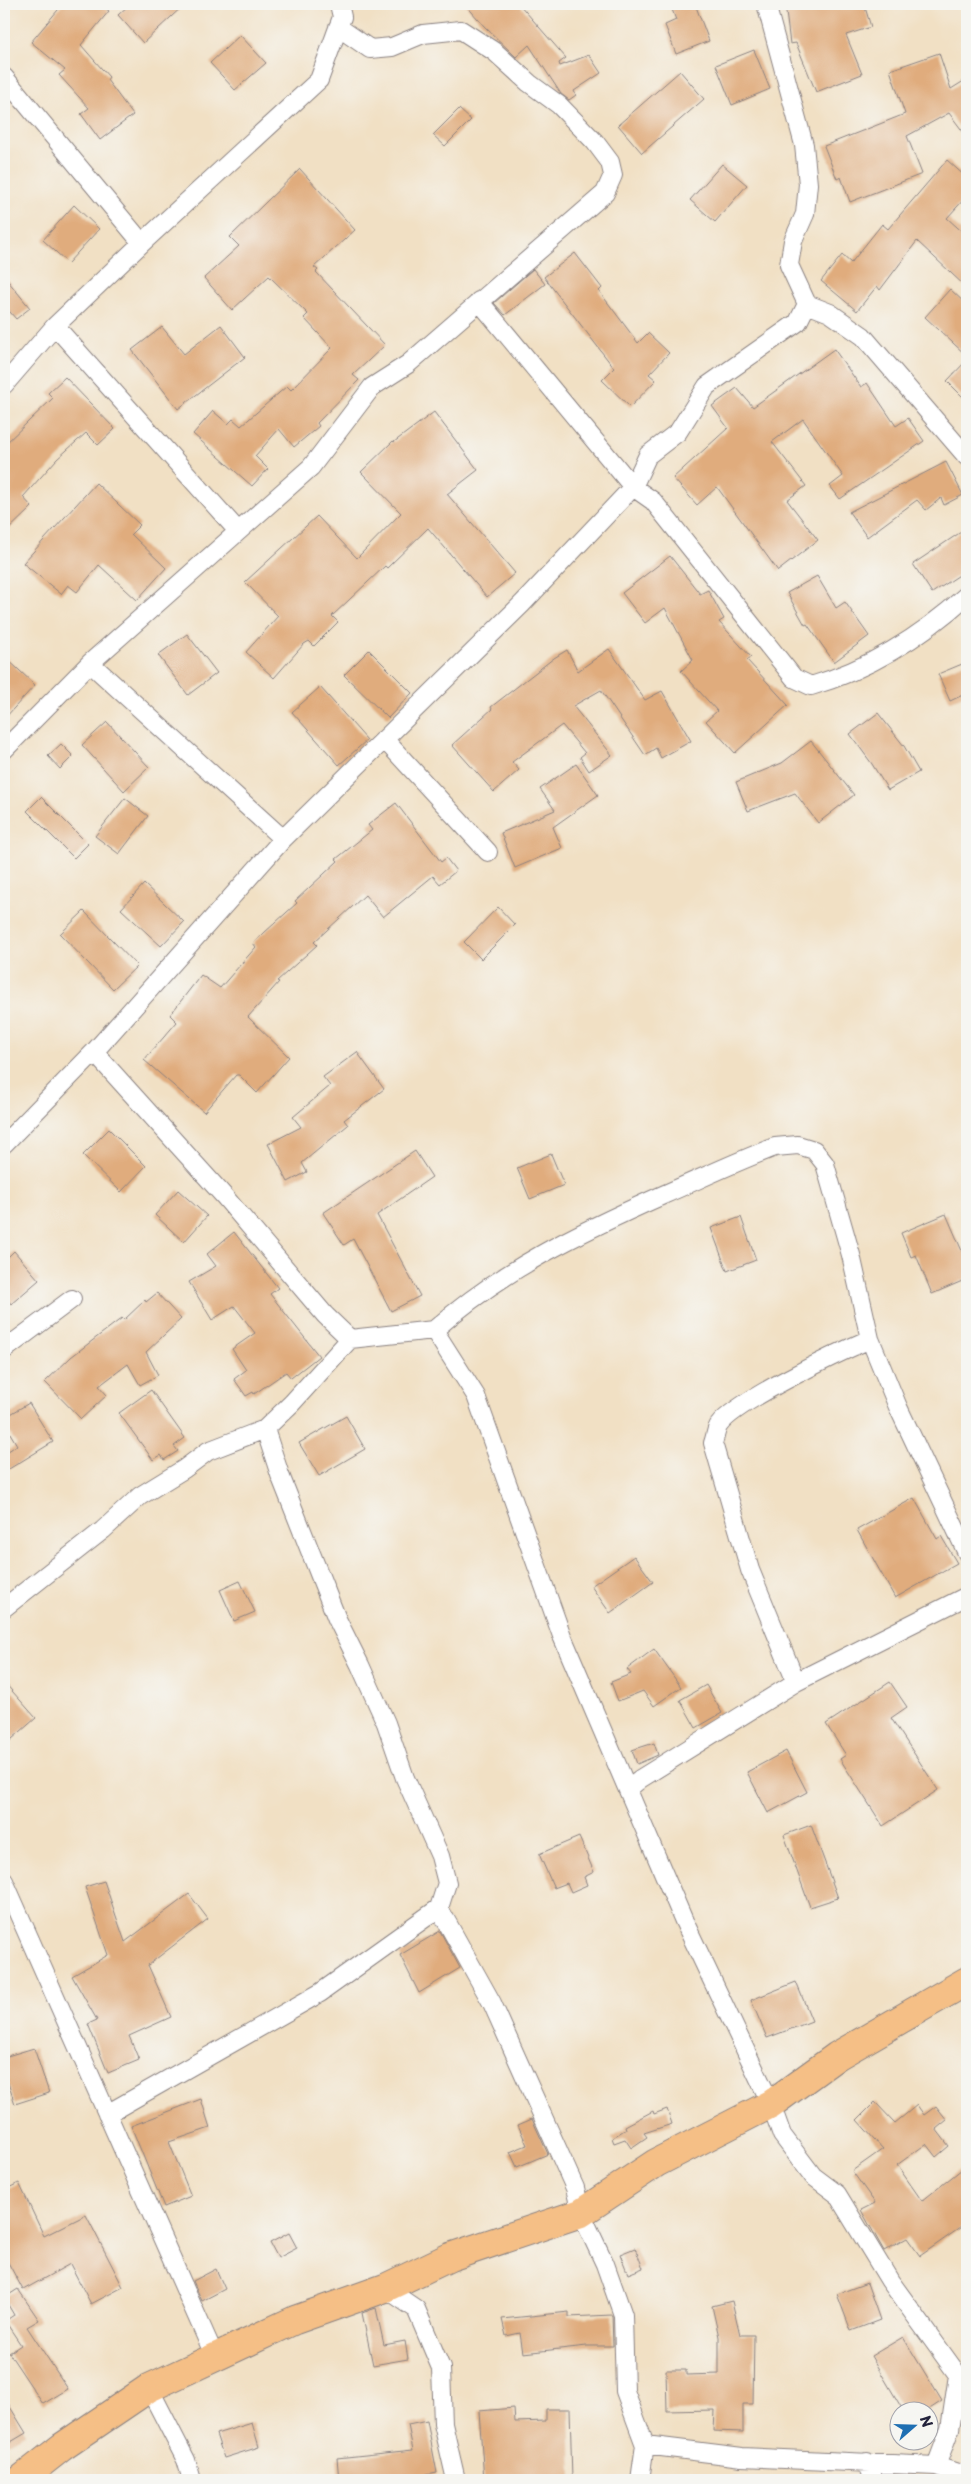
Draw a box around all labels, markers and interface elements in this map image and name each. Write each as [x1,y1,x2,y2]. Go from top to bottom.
north arrow [888,2402,938,2452]
text: N [915,2413,938,2430]

